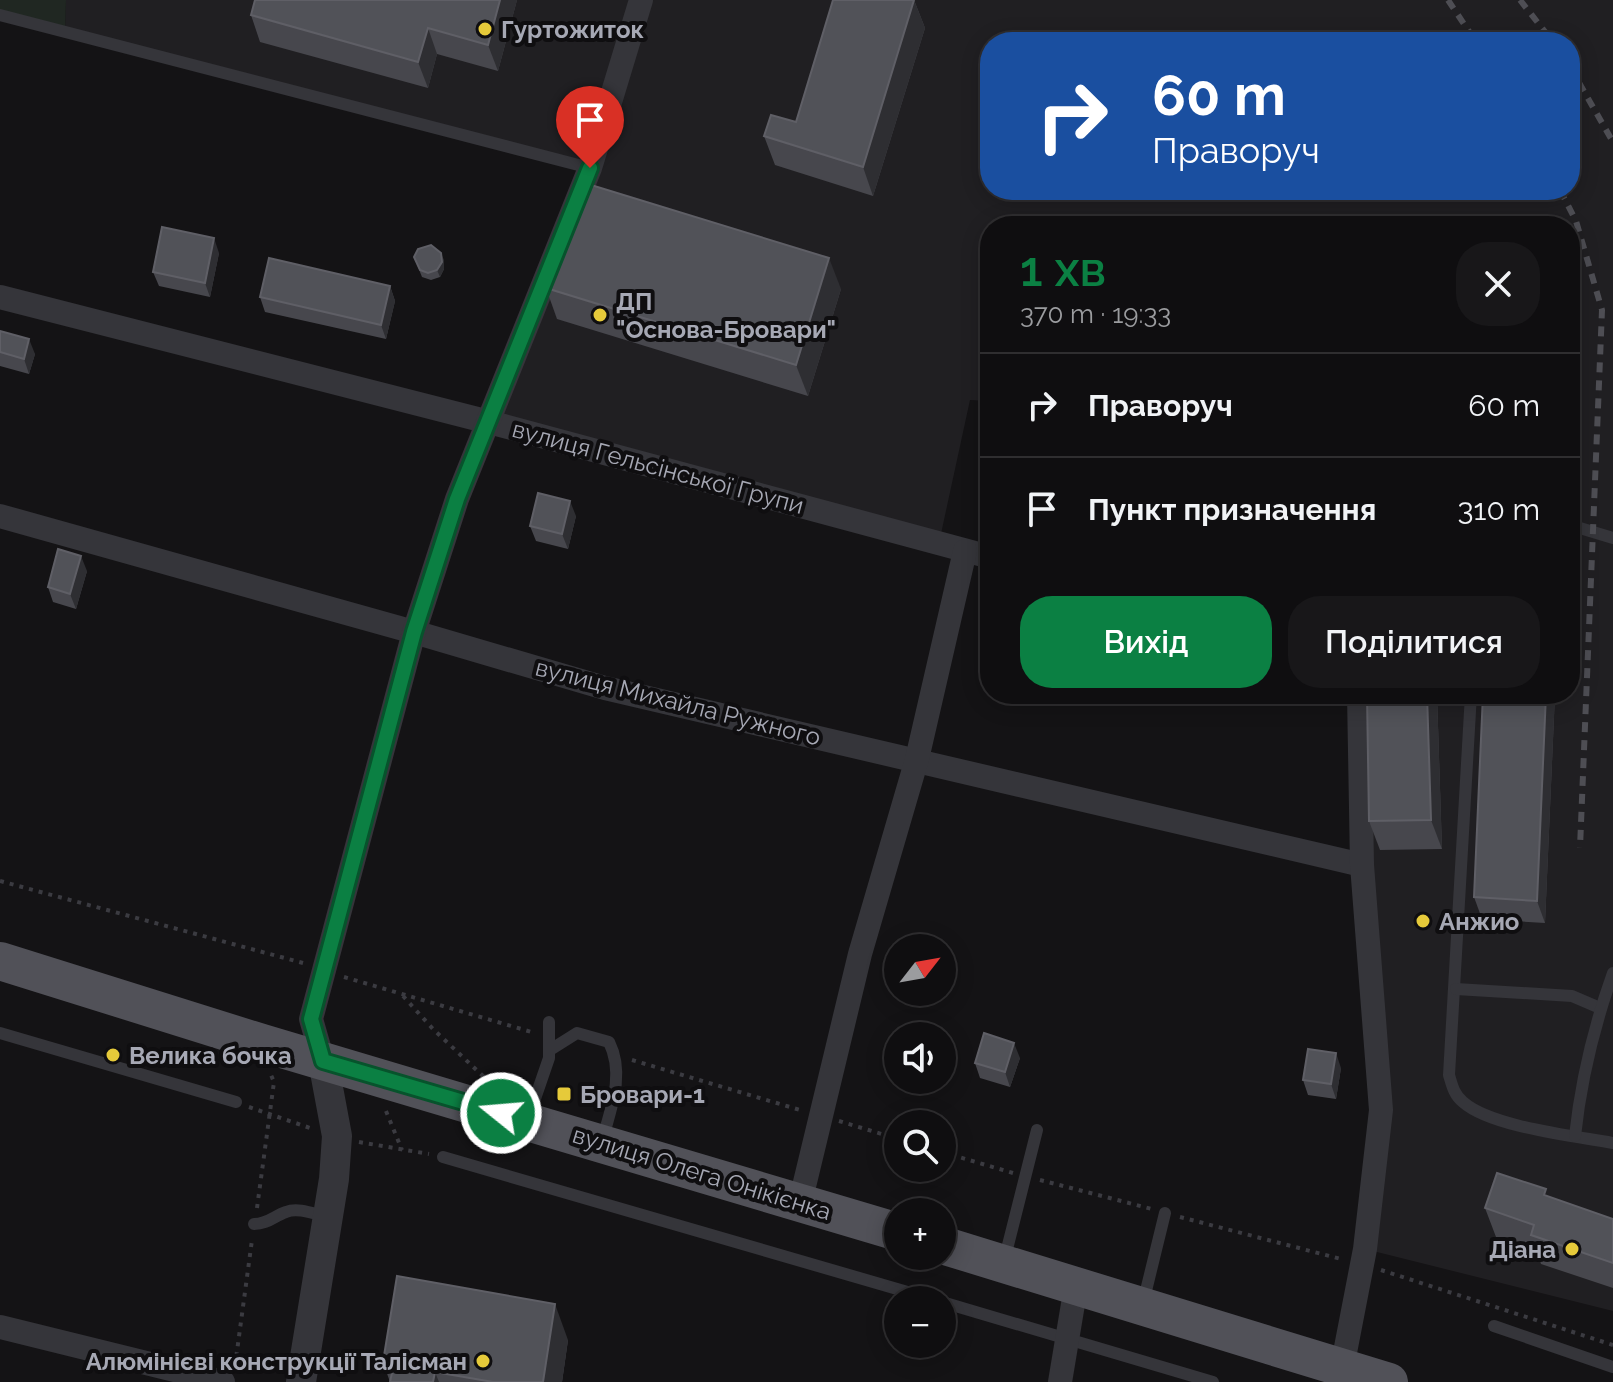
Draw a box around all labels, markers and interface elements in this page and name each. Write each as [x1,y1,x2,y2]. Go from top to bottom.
place label: Гуртожиток [501,15,645,44]
marker: Гуртожиток [476,20,494,38]
text: 60 m [1152,62,1286,128]
icon: right [1020,64,1124,168]
pin [556,86,624,168]
icon: arrive [568,98,612,142]
text: Праворуч [1152,129,1320,171]
text: 1 хв [1020,241,1106,297]
button: close [1456,242,1540,326]
place label: ДП "Основа-Бровари" [616,287,836,344]
text: 370 m · 19:33 [1020,299,1171,329]
marker: ДП "Основа-Бровари" [591,306,609,324]
icon: right [1020,383,1064,427]
text: Праворуч [1088,388,1233,423]
text: 60 m [1468,388,1540,423]
street label: вулиця Гельсінської Групи [509,414,807,520]
icon: arrive [1020,487,1064,531]
text: Пункт призначення [1088,492,1376,527]
text: 310 m [1458,492,1540,527]
button: Вихід [1020,596,1272,688]
button: Поділитися [1288,596,1540,688]
street label: вулиця Михайла Ружного [532,653,824,751]
place label: Анжио [1439,907,1519,936]
marker: Анжио [1414,912,1432,930]
north arrow [884,934,956,1006]
map controls [884,934,956,1358]
button: sound [884,1022,956,1094]
place label: Велика бочка [129,1041,292,1070]
marker: Велика бочка [104,1046,122,1064]
position arrow [459,1071,543,1155]
place label: Бровари-1 [580,1080,705,1109]
marker: Бровари-1 [555,1085,573,1103]
button: search [884,1110,956,1182]
street label: вулиця Олега Онікієнка [569,1120,835,1226]
button: + [884,1198,956,1270]
place label: Діана [1489,1235,1556,1264]
marker: Діана [1563,1240,1581,1258]
button: − [884,1286,956,1358]
place label: Алюмінієві конструкції Талісман [86,1347,467,1376]
marker: Алюмінієві конструкції Талісман [474,1352,492,1370]

